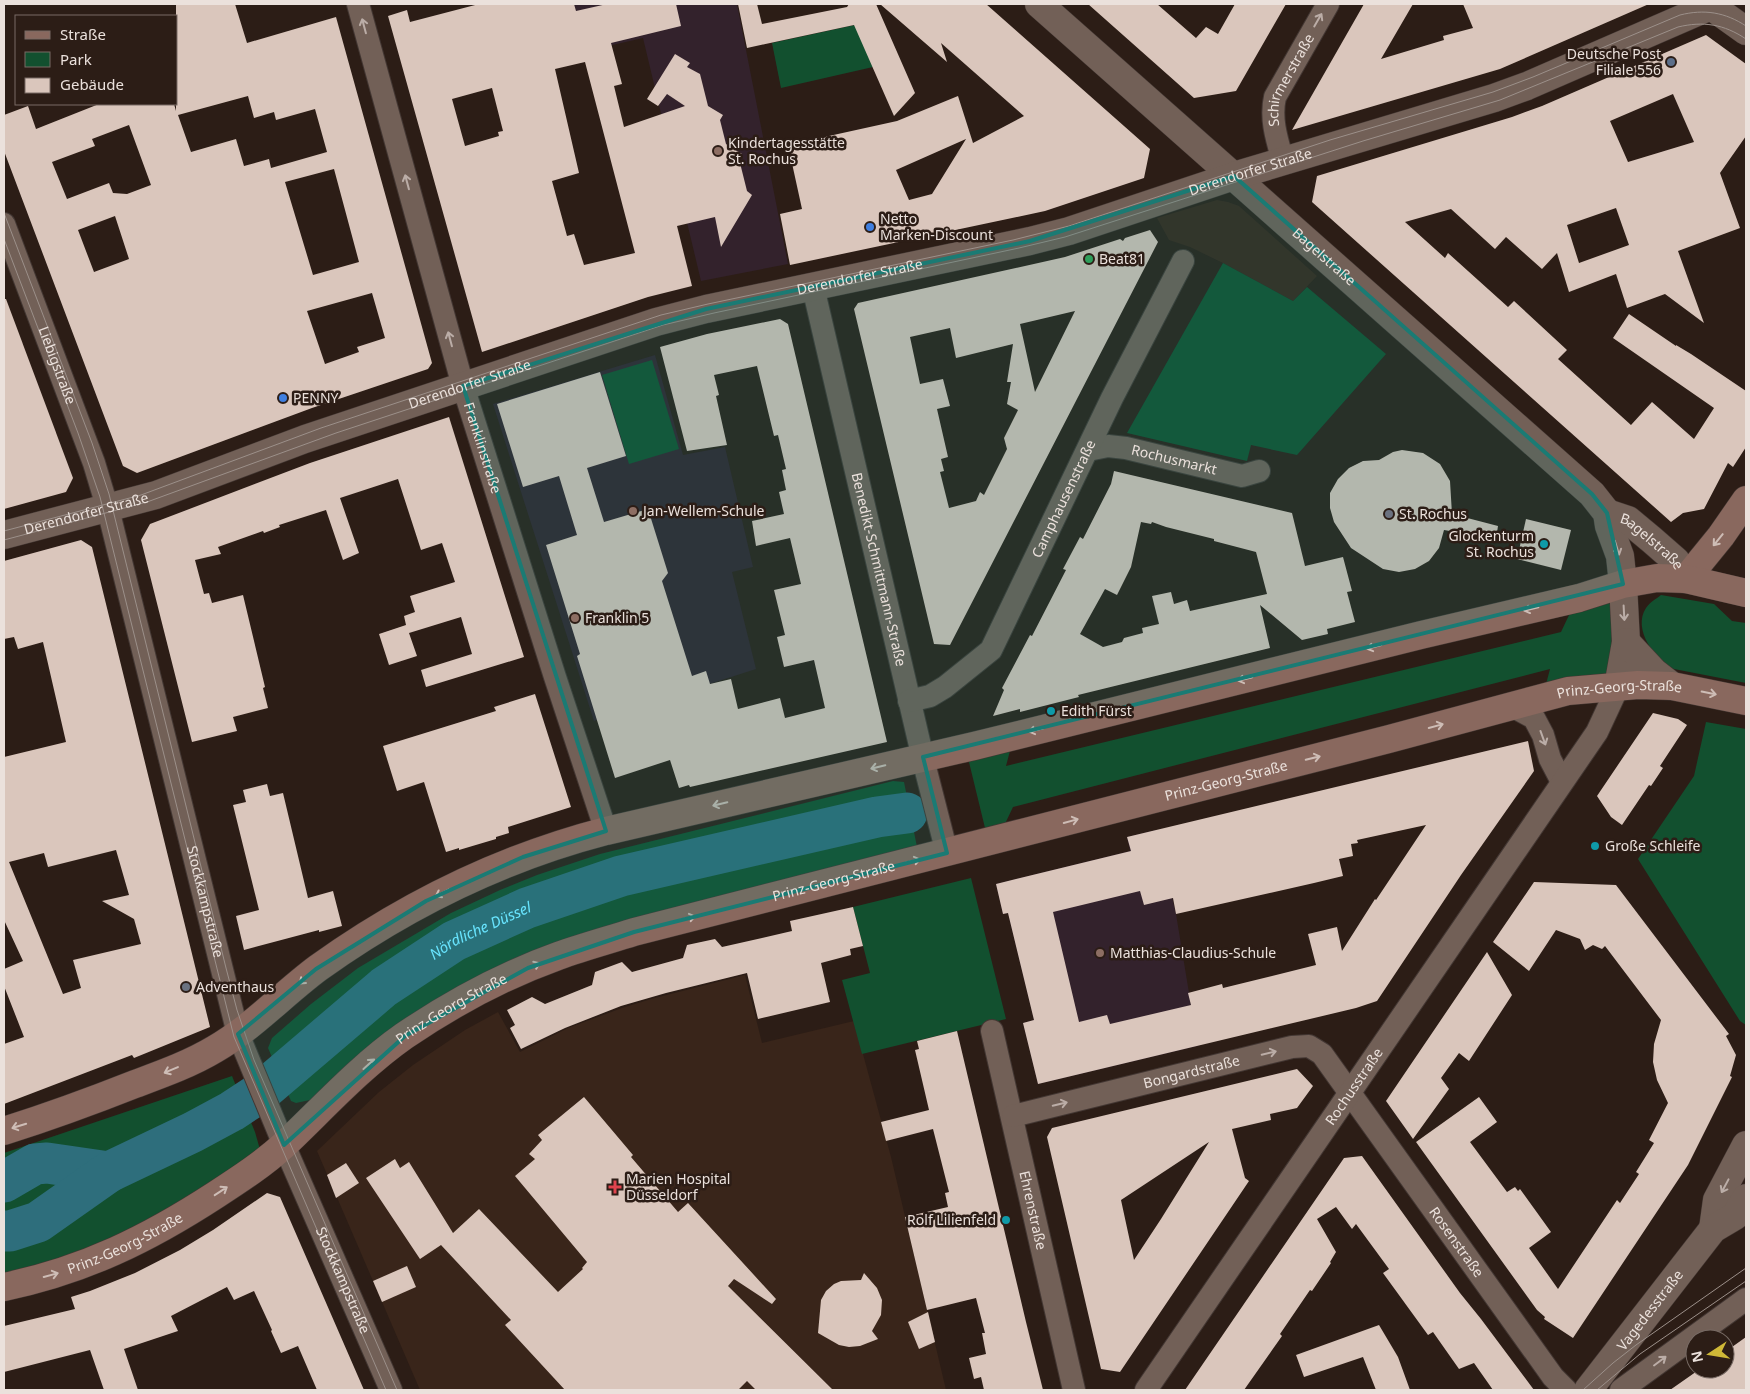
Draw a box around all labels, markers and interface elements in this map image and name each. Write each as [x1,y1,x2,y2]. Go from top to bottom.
one-way arrow [1314,14,1324,28]
legend [15,15,178,105]
one-way arrow [359,18,368,34]
text: Straße [60,24,106,44]
street label: Schirmerstraße [1263,30,1318,128]
place label: Deutsche Post Filiale 556 [1567,44,1661,79]
text: Park [60,49,92,69]
marker: Deutsche Post Filiale 556 [1665,56,1677,68]
text: Gebäude [60,74,124,94]
place label: Kindertagesstätte St. Rochus [728,133,845,168]
street label: Derendorfer Straße [1186,143,1314,200]
marker: Kindertagesstätte St. Rochus [712,145,724,157]
one-way arrow [402,175,411,191]
place label: Netto Marken-Discount [880,209,993,244]
marker: Netto Marken-Discount [864,221,876,233]
street label: Bagelstraße [1289,223,1360,290]
place label: Beat81 [1099,249,1145,268]
marker: Beat81 [1083,253,1095,265]
street label: Derendorfer Straße [795,254,924,299]
street label: Liebigstraße [34,324,81,407]
one-way arrow [445,331,455,347]
street label: Derendorfer Straße [406,354,533,413]
place label: PENNY [293,388,339,407]
marker: PENNY [277,392,289,404]
street label: Franklinstraße [460,400,506,496]
street label: Camphausenstraße [1027,436,1100,561]
street label: Rochusmarkt [1130,440,1219,479]
street label: Benedikt-Schmittmann-Straße [848,471,911,668]
street label: Derendorfer Straße [22,487,151,538]
place label: Jan-Wellem-Schule [641,501,765,520]
place label: St. Rochus [1399,504,1467,523]
marker: Jan-Wellem-Schule [627,505,639,517]
marker: St. Rochus [1383,508,1395,520]
street label: Bagelstraße [1618,508,1689,573]
place label: Glockenturm St. Rochus [1448,526,1534,561]
one-way arrow [1712,533,1723,546]
marker: Glockenturm St. Rochus [1538,538,1550,550]
one-way arrow [1613,539,1623,555]
one-way arrow [1620,604,1629,620]
one-way arrow [1524,605,1540,614]
place label: Franklin 5 [585,608,649,627]
marker: Franklin 5 [569,612,581,624]
one-way arrow [1366,643,1382,652]
one-way arrow [1238,675,1254,684]
street label: Prinz-Georg-Straße [1554,675,1684,703]
one-way arrow [1701,689,1717,699]
place label: Edith Fürst [1061,701,1132,720]
marker: Edith Fürst [1045,705,1057,717]
one-way arrow [1428,721,1444,730]
one-way arrow [1029,726,1045,735]
one-way arrow [1539,730,1548,746]
one-way arrow [1305,753,1321,762]
street label: Prinz-Georg-Straße [1163,755,1289,805]
one-way arrow [871,763,887,772]
one-way arrow [712,800,728,809]
one-way arrow [1062,815,1078,825]
place label: Große Schleife [1605,836,1701,855]
marker: Große Schleife [1589,840,1601,852]
street label: Stockkampstraße [183,844,229,959]
street label: Prinz-Georg-Straße [770,856,897,905]
one-way arrow [905,856,921,865]
one-way arrow [435,888,450,898]
water label: Nördliche Düssel [425,896,534,964]
one-way arrow [680,913,696,922]
place label: Matthias-Claudius-Schule [1110,943,1276,962]
marker: Matthias-Claudius-Schule [1094,947,1106,959]
one-way arrow [525,961,540,970]
street label: Prinz-Georg-Straße [391,968,510,1048]
one-way arrow [298,973,311,985]
place label: Adventhaus [196,977,274,996]
marker: Adventhaus [180,981,192,993]
street label: Rochusstraße [1320,1044,1387,1129]
one-way arrow [1260,1048,1276,1057]
street label: Bongardstraße [1141,1050,1242,1092]
one-way arrow [362,1058,375,1070]
one-way arrow [164,1066,179,1075]
one-way arrow [1051,1099,1067,1108]
one-way arrow [11,1122,27,1132]
place label: Marien Hospital Düsseldorf [626,1169,730,1204]
street label: Ehrenstraße [1015,1169,1052,1252]
one-way arrow [1720,1178,1729,1193]
marker: Marien Hospital Düsseldorf [608,1180,622,1194]
one-way arrow [214,1186,228,1196]
street label: Rosenstraße [1425,1203,1489,1281]
street label: Prinz-Georg-Straße [64,1208,186,1278]
place label: Rolf Lilienfeld [907,1210,996,1229]
marker: Rolf Lilienfeld [1000,1214,1012,1226]
street label: Stockkampstraße [312,1224,375,1336]
street label: Vagedesstraße [1612,1265,1687,1354]
one-way arrow [43,1270,59,1280]
north arrow [1685,1329,1735,1379]
text: N [1686,1349,1707,1364]
one-way arrow [1653,1356,1667,1366]

